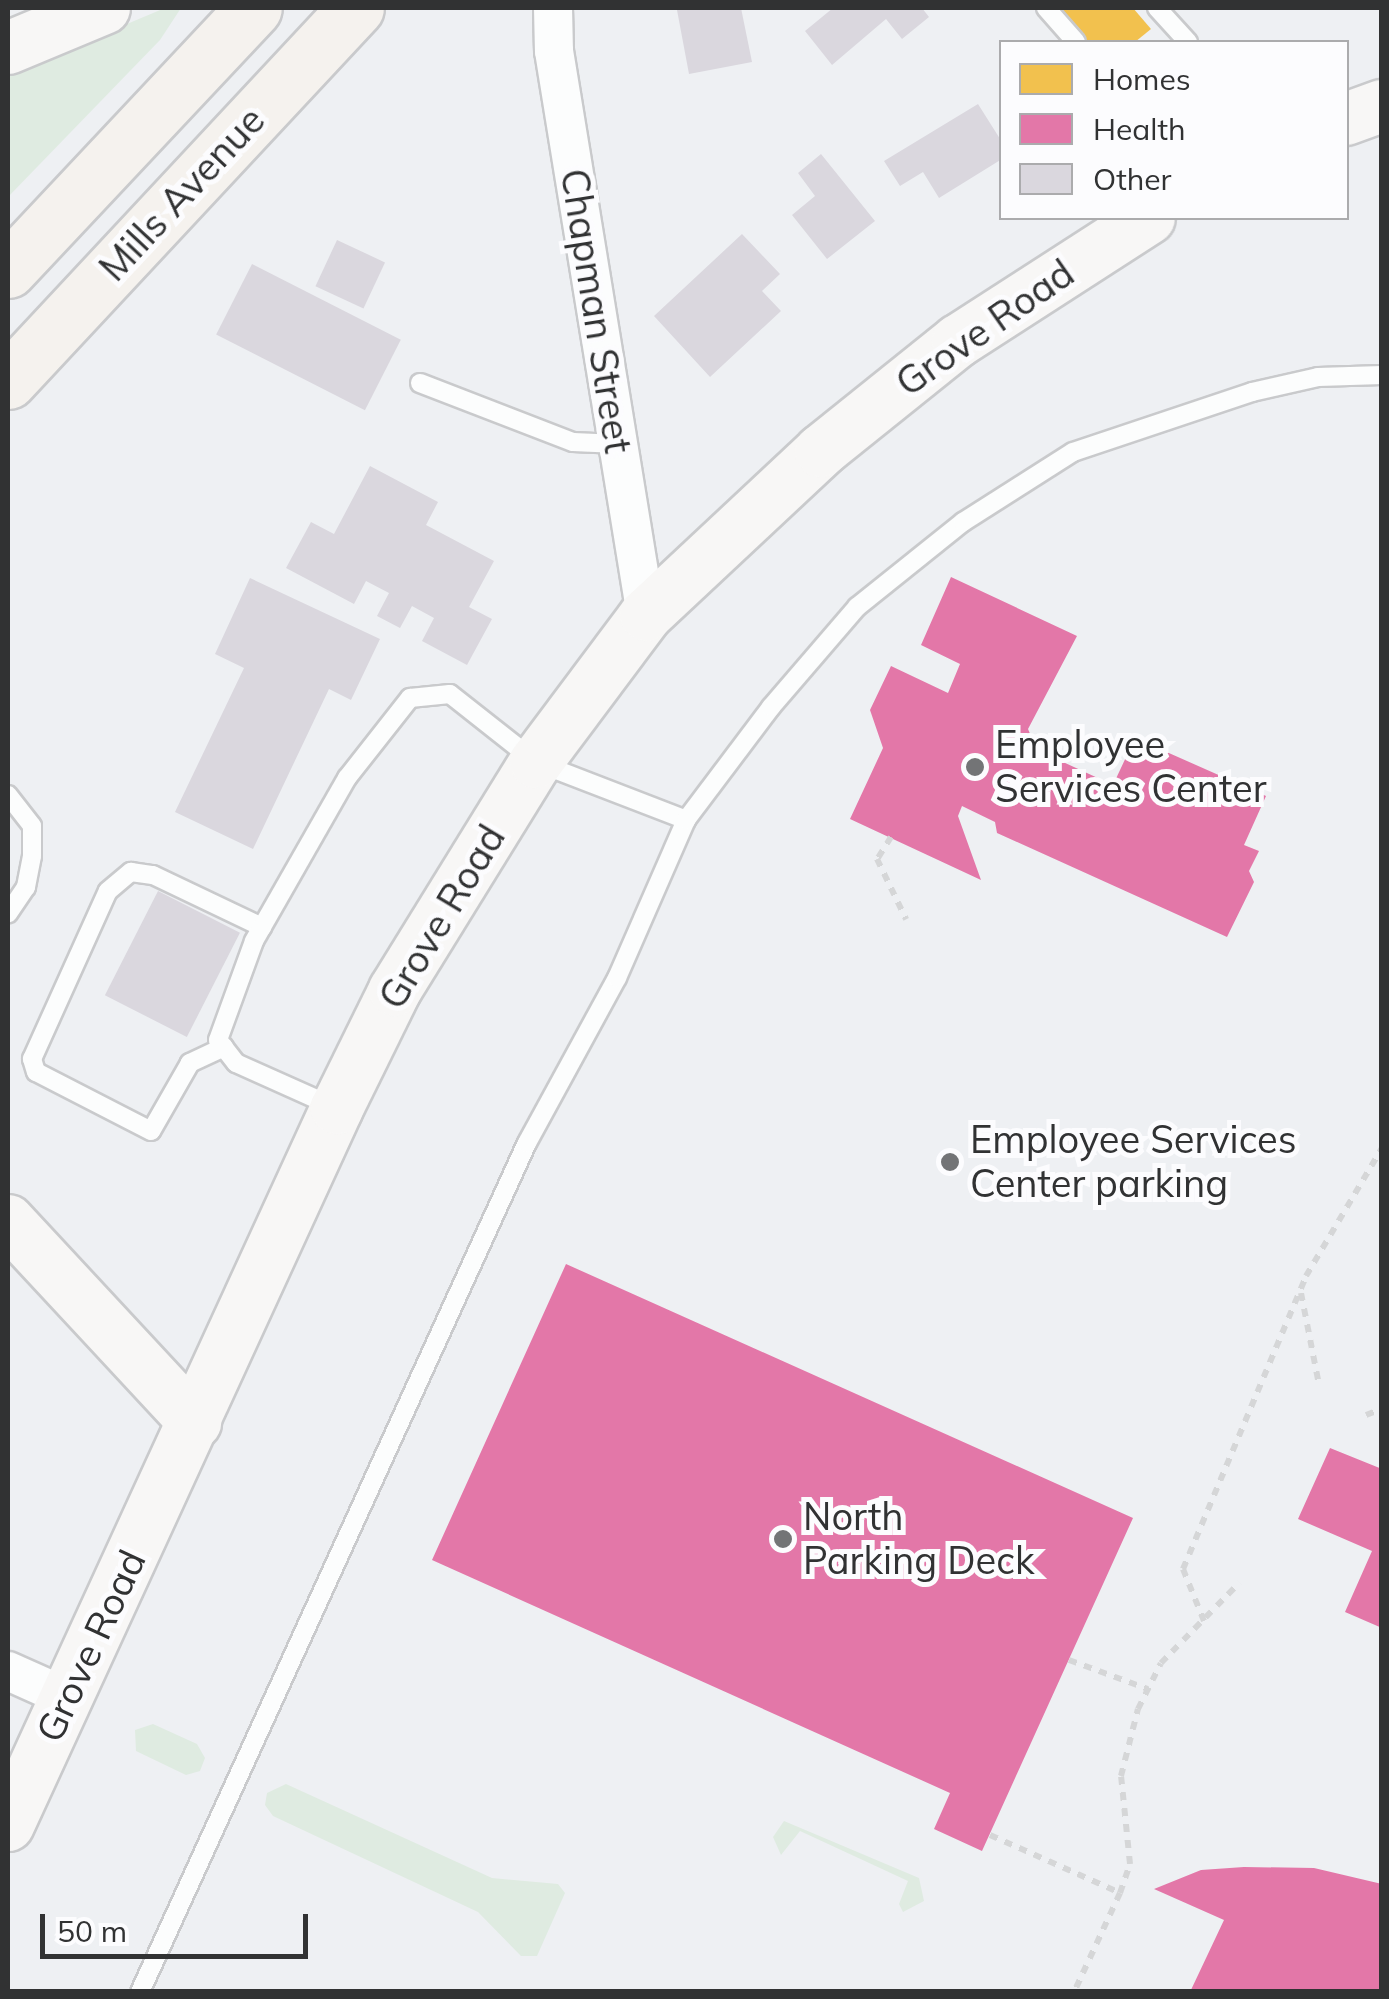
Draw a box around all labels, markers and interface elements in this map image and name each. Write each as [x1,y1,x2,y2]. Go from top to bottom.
legend [999,40,1349,220]
text: Homes [1093,60,1191,98]
street label: Mills Avenue [90,98,274,290]
text: Health [1093,110,1186,148]
text: Other [1093,160,1171,198]
street label: Chapman Street [551,166,641,456]
street label: Grove Road [887,250,1083,406]
place label: Employee Services Center [995,722,1267,812]
marker: Employee Services Center [964,756,986,778]
street label: Grove Road [369,817,515,1017]
place label: Employee Services Center parking [970,1117,1297,1206]
marker: Employee Services Center parking [939,1151,961,1173]
place label: North Parking Deck [803,1494,1035,1584]
marker: North Parking Deck [772,1528,794,1550]
street label: Grove Road [27,1543,155,1749]
scale bar [45,1894,312,1956]
text: 50 m [57,1912,127,1950]

